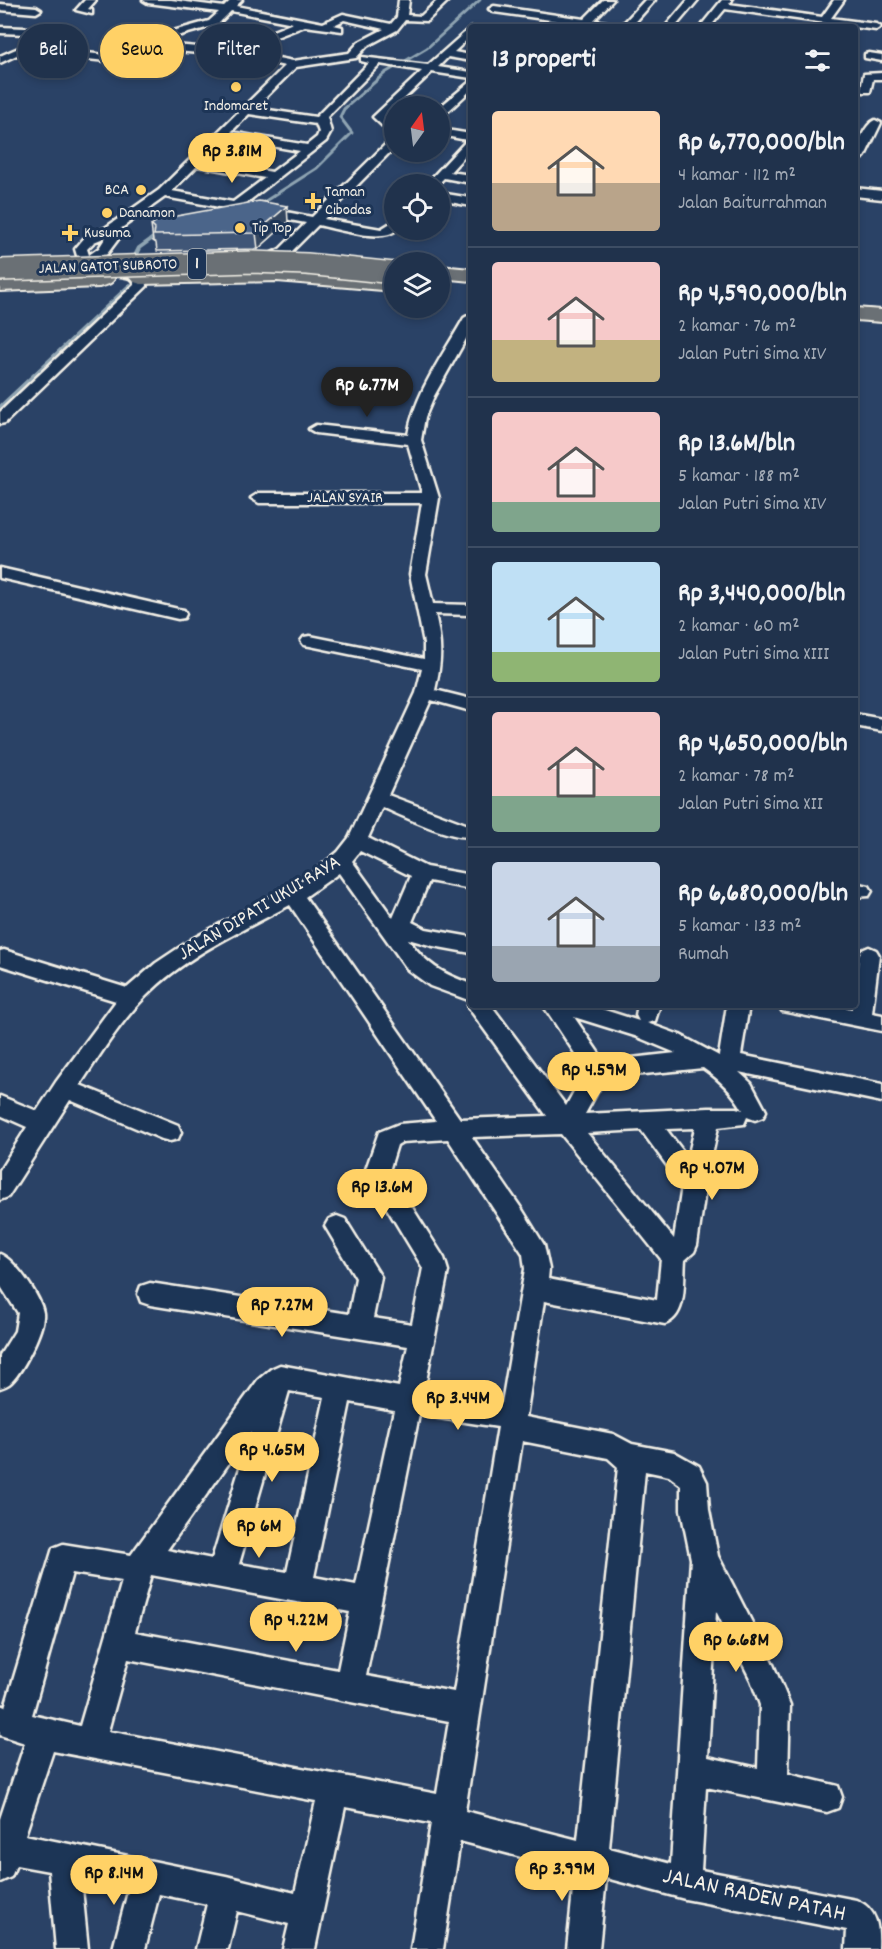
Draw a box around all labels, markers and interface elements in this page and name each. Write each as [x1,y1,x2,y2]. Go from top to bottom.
chip: Beli [18,24,88,78]
chip: Sewa [100,24,184,78]
chip: Filter [196,24,281,78]
text: 13 properti [492,42,596,79]
icon: filters [801,44,834,77]
marker: Indomaret [229,80,243,94]
place label: Indomaret [204,95,268,118]
north arrow [384,96,450,162]
map controls [384,96,450,318]
text: Rp 6,770,000/bln [678,125,845,162]
pin: Rp 3.81M [170,133,294,184]
icon: home [540,135,612,207]
text: Rp 3.81M [202,138,262,166]
text: 4 kamar · 112 m² [678,162,796,190]
button: locate [384,174,450,240]
place label: BCA [105,179,129,202]
place label: Taman Cibodas [325,181,372,222]
marker: BCA [134,183,148,197]
text: Jalan Baiturrahman [678,190,827,218]
marker: Taman Cibodas [306,194,320,208]
place label: Danamon [119,202,175,225]
marker: Danamon [100,206,114,220]
place label: Tip Top [252,217,292,240]
marker: Tip Top [233,221,247,235]
place label: Kusuma [84,222,131,245]
marker: Kusuma [61,224,79,242]
road number: 1 [188,249,206,279]
button: layers [384,252,450,318]
street label: JALAN GATOT SUBROTO [38,253,178,281]
text: Rp 4,590,000/bln [678,276,847,313]
icon: home [540,286,612,358]
text: 2 kamar · 76 m² [678,313,796,341]
text: Jalan Putri Sima XIV [678,341,826,369]
pin: Rp 6.77M [305,367,429,418]
text: Rp 6.77M [335,372,399,400]
text: Rp 13.6M/bln [678,426,795,463]
icon: home [540,436,612,508]
text: 5 kamar · 188 m² [678,463,800,491]
street label: JALAN SYAIR [307,487,383,510]
text: Jalan Putri Sima XIV [678,491,826,519]
text: Rp 3,440,000/bln [678,576,845,613]
icon: home [540,586,612,658]
text: 2 kamar · 60 m² [678,613,799,641]
text: Jalan Putri Sima XIII [678,641,829,669]
text: Rp 4,650,000/bln [678,726,848,763]
icon: home [540,736,612,808]
text: 2 kamar · 78 m² [678,763,794,791]
text: Jalan Putri Sima XII [678,791,823,819]
street label: JALAN DIPATI UKUI RAYA [173,849,347,969]
text: Rp 6,680,000/bln [678,876,848,913]
icon: home [540,886,612,958]
text: 5 kamar · 133 m² [678,913,801,941]
text: Rumah [678,941,729,969]
pin: Rp 4.59M [532,1052,656,1103]
text: Rp 4.59M [561,1057,627,1085]
pin: Rp 4.07M [650,1150,774,1201]
text: Rp 4.07M [679,1155,745,1183]
pin: Rp 13.6M [320,1169,444,1220]
text: Rp 13.6M [351,1174,413,1202]
pin: Rp 7.27M [220,1287,344,1338]
text: Rp 7.27M [251,1292,313,1320]
pin: Rp 3.44M [396,1380,520,1431]
text: Rp 3.44M [426,1385,490,1413]
pin: Rp 4.65M [210,1432,334,1483]
text: Rp 4.65M [239,1437,305,1465]
pin: Rp 6M [217,1508,301,1559]
text: Rp 6M [236,1513,282,1541]
pin: Rp 4.22M [234,1602,358,1653]
text: Rp 4.22M [264,1607,328,1635]
pin: Rp 6.68M [674,1622,798,1673]
text: Rp 6.68M [703,1627,769,1655]
pin: Rp 3.99M [500,1851,624,1902]
pin: Rp 8.14M [52,1855,176,1906]
text: Rp 3.99M [529,1856,595,1884]
text: Rp 8.14M [84,1860,144,1888]
street label: JALAN RADEN PATAH [659,1860,849,1932]

